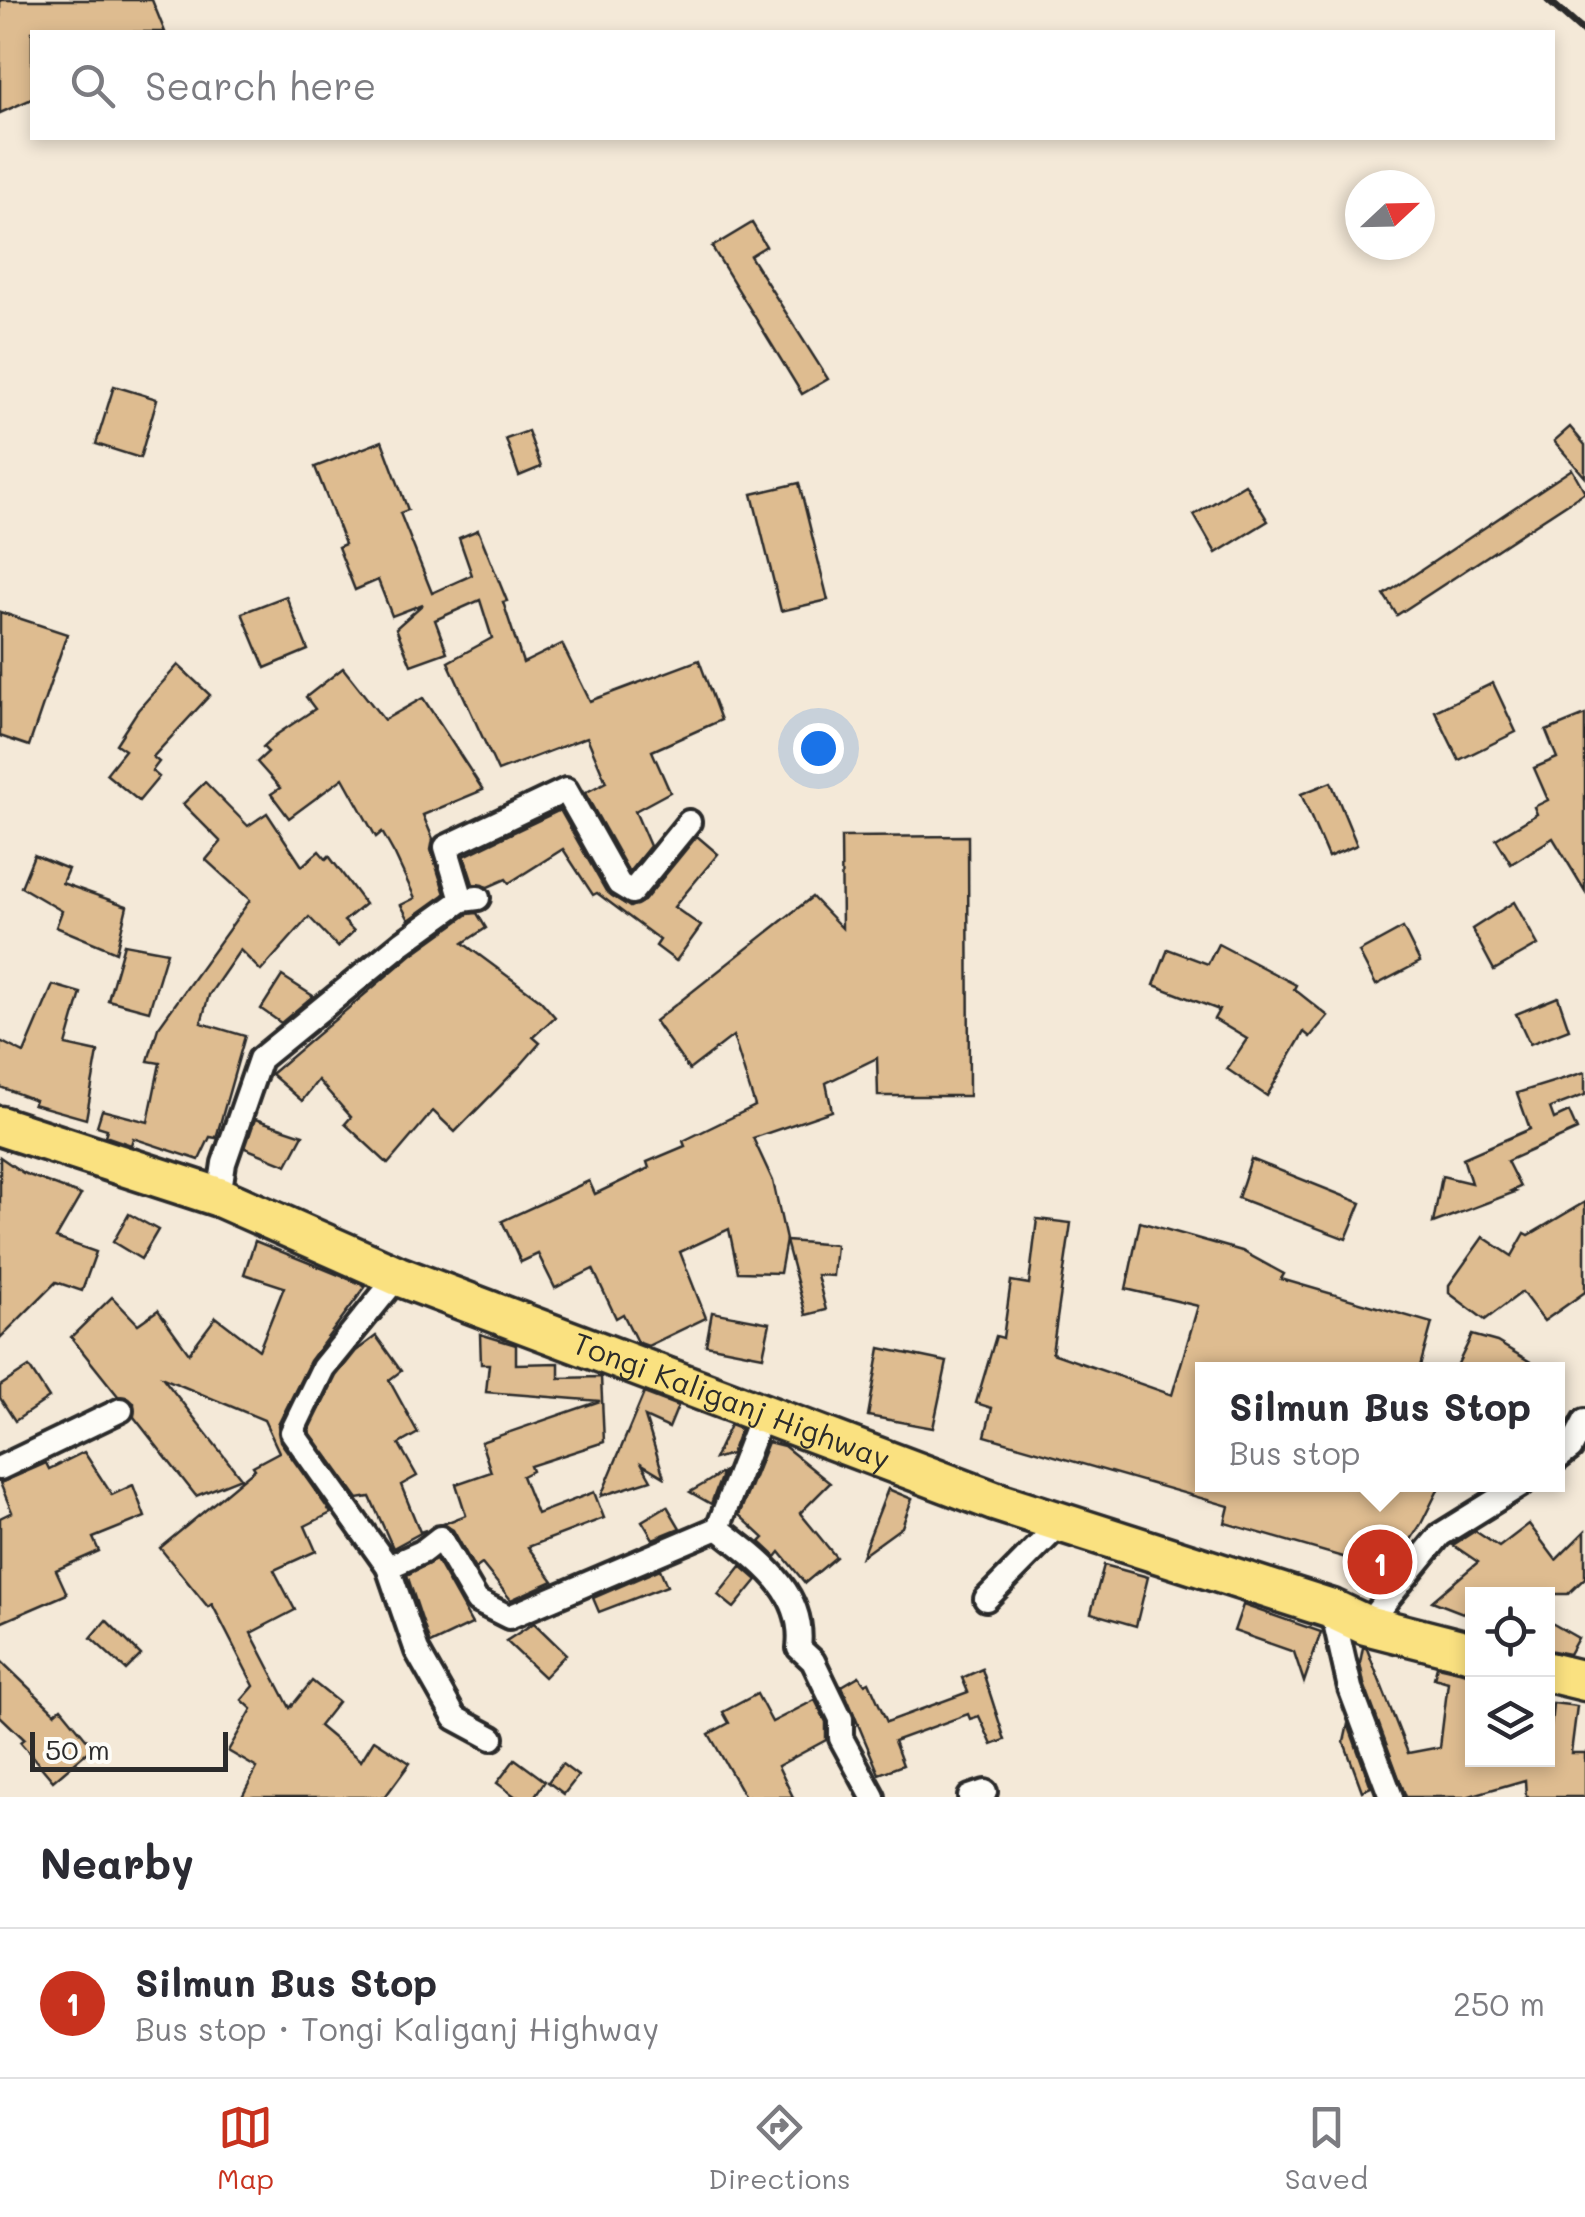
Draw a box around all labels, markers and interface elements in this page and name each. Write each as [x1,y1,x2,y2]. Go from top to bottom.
search box [30,30,1555,140]
icon: search [65,58,120,113]
text: Search here [145,60,376,110]
north arrow [1345,170,1435,260]
your location [793,723,844,774]
street label: Tongi Kaliganj Highway [568,1322,896,1478]
popup [1195,1362,1565,1492]
text: Silmun Bus Stop [1229,1381,1531,1431]
text: Bus stop [1229,1431,1360,1473]
pin: 1 [1348,1524,1412,1600]
map controls [1465,1587,1555,1767]
button: locate [1465,1587,1555,1677]
button: layers [1465,1677,1555,1767]
scale bar [30,1727,228,1772]
text: 50 m [45,1731,110,1767]
text: Nearby [40,1835,194,1890]
text: Silmun Bus Stop [135,1957,437,2007]
text: 1 [65,1982,80,2024]
text: 250 m [1453,1982,1545,2024]
text: Bus stop · Tongi Kaliganj Highway [135,2007,659,2049]
tab: Map [217,2100,274,2196]
tab: Directions [708,2100,851,2196]
tab: Saved [1285,2100,1368,2196]

